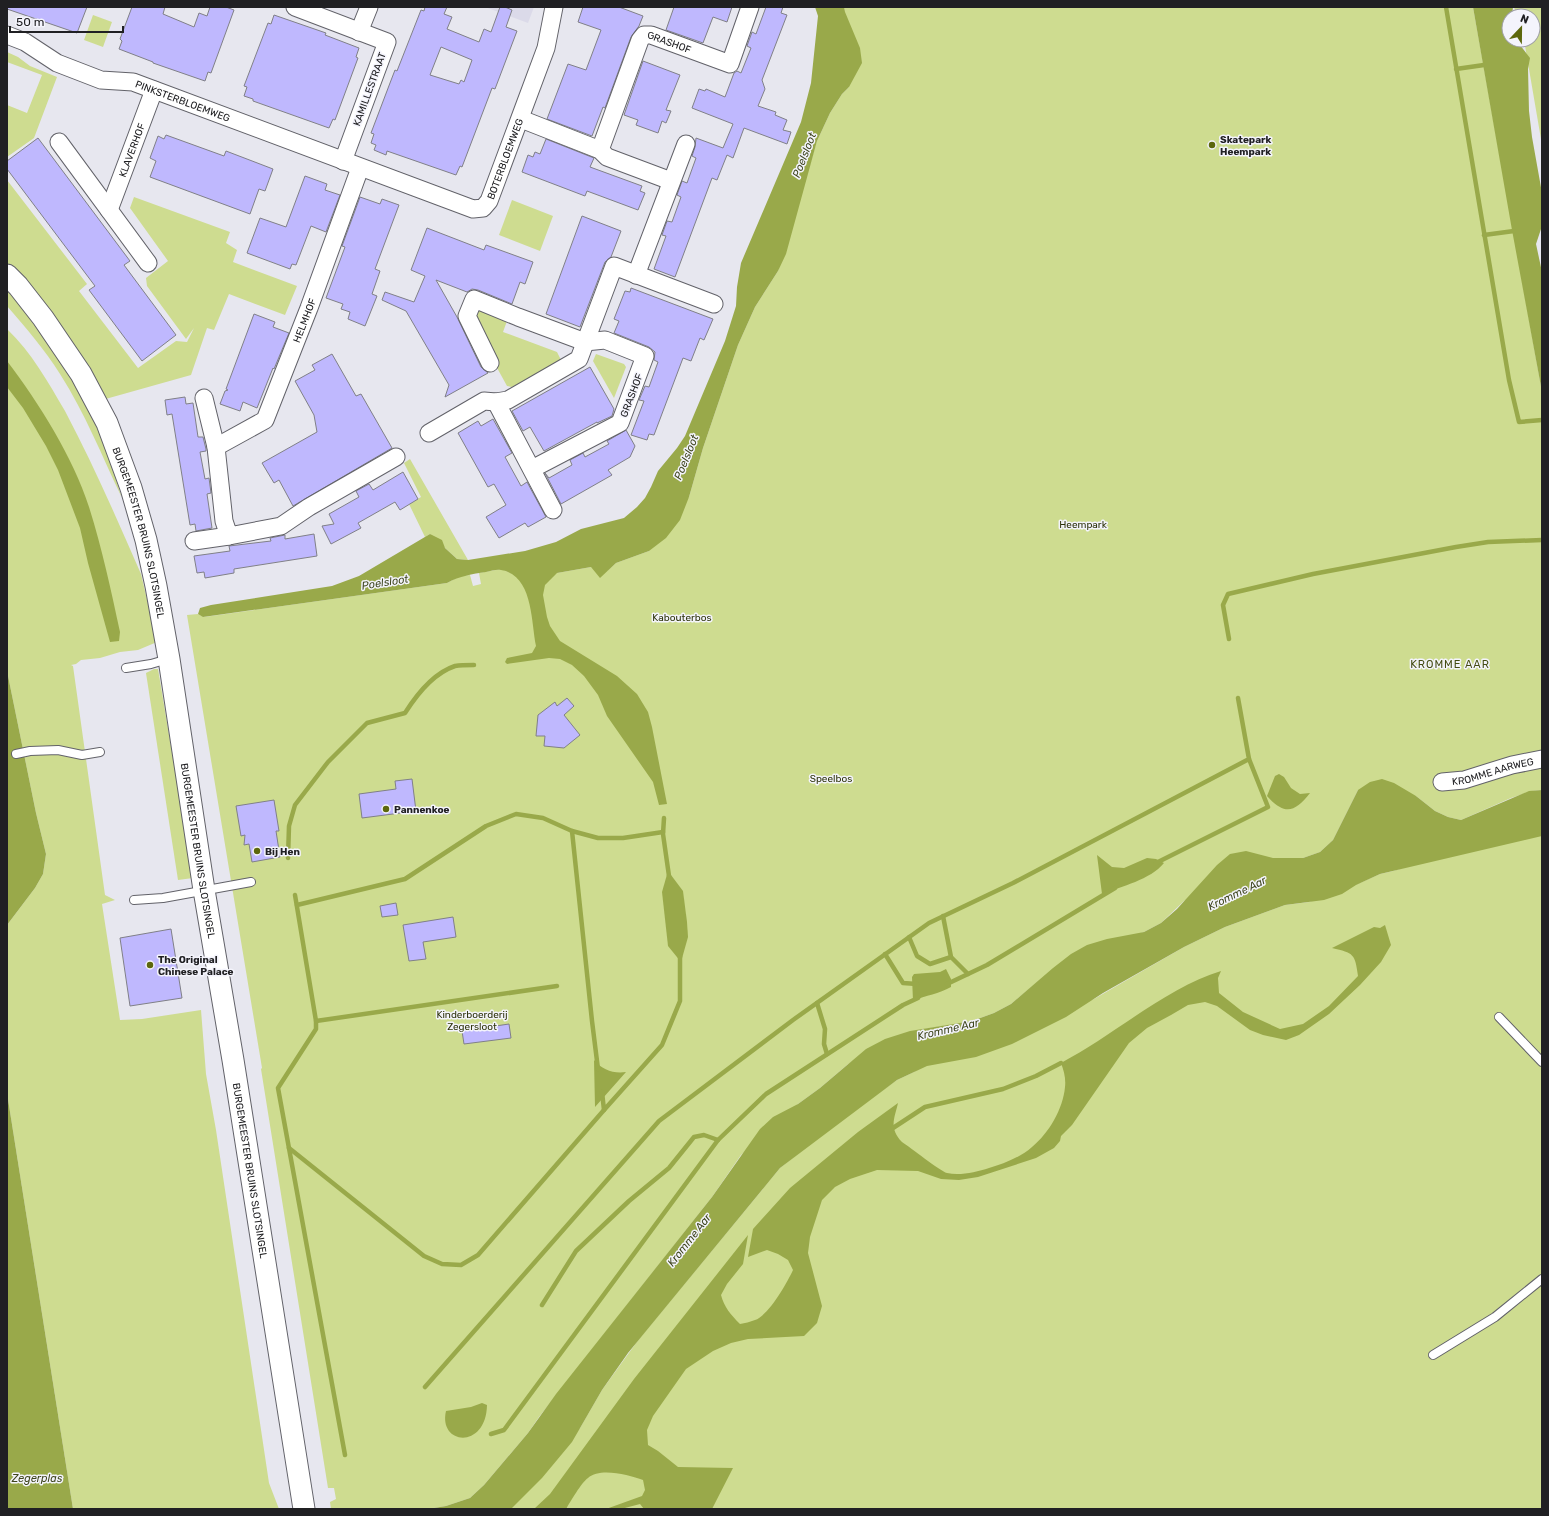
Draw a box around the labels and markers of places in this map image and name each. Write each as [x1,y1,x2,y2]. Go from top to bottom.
place label: Skatepark Heempark [1220,134,1272,158]
marker: Skatepark Heempark [1207,140,1217,150]
marker: Pannenkoe [381,804,391,814]
place label: Pannenkoe [394,804,450,816]
marker: Bij Hen [252,846,262,856]
place label: Bij Hen [265,846,300,858]
place label: The Original Chinese Palace [158,954,234,978]
marker: The Original Chinese Palace [145,960,155,970]

